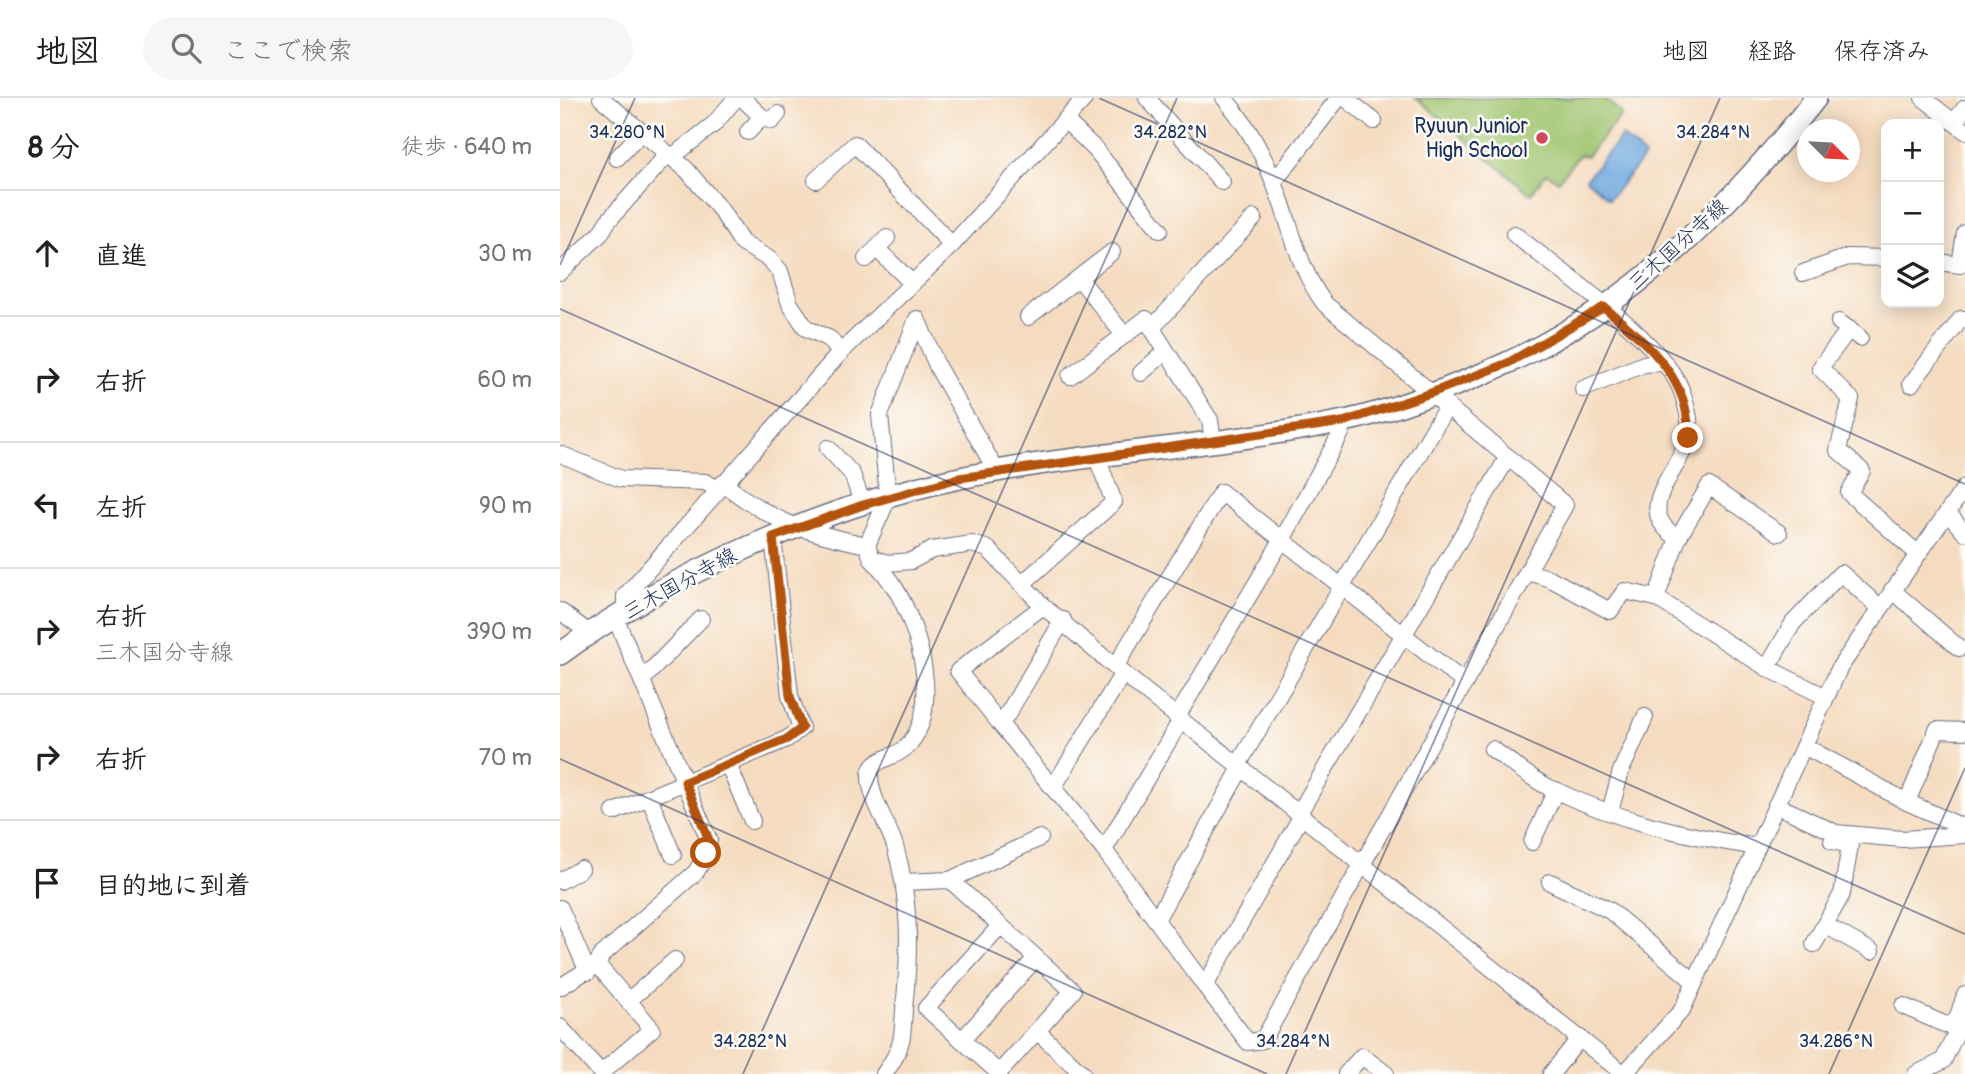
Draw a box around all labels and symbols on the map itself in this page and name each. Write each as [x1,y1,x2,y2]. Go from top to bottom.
place label: Ryuun Junior High School [1414,113,1528,164]
north arrow [1797,119,1860,182]
text: 34.280°N [589,121,665,144]
text: 34.282°N [1133,121,1207,144]
text: 34.284°N [1676,121,1750,144]
marker: Ryuun Junior High School [1534,130,1550,146]
street label: 三木国分寺線 [1622,193,1734,297]
route end [1672,422,1703,453]
street label: 三木国分寺線 [618,542,742,626]
route start [690,837,721,868]
text: 34.282°N [713,1030,787,1053]
text: 34.284°N [1256,1030,1330,1053]
text: 34.286°N [1799,1030,1873,1053]

